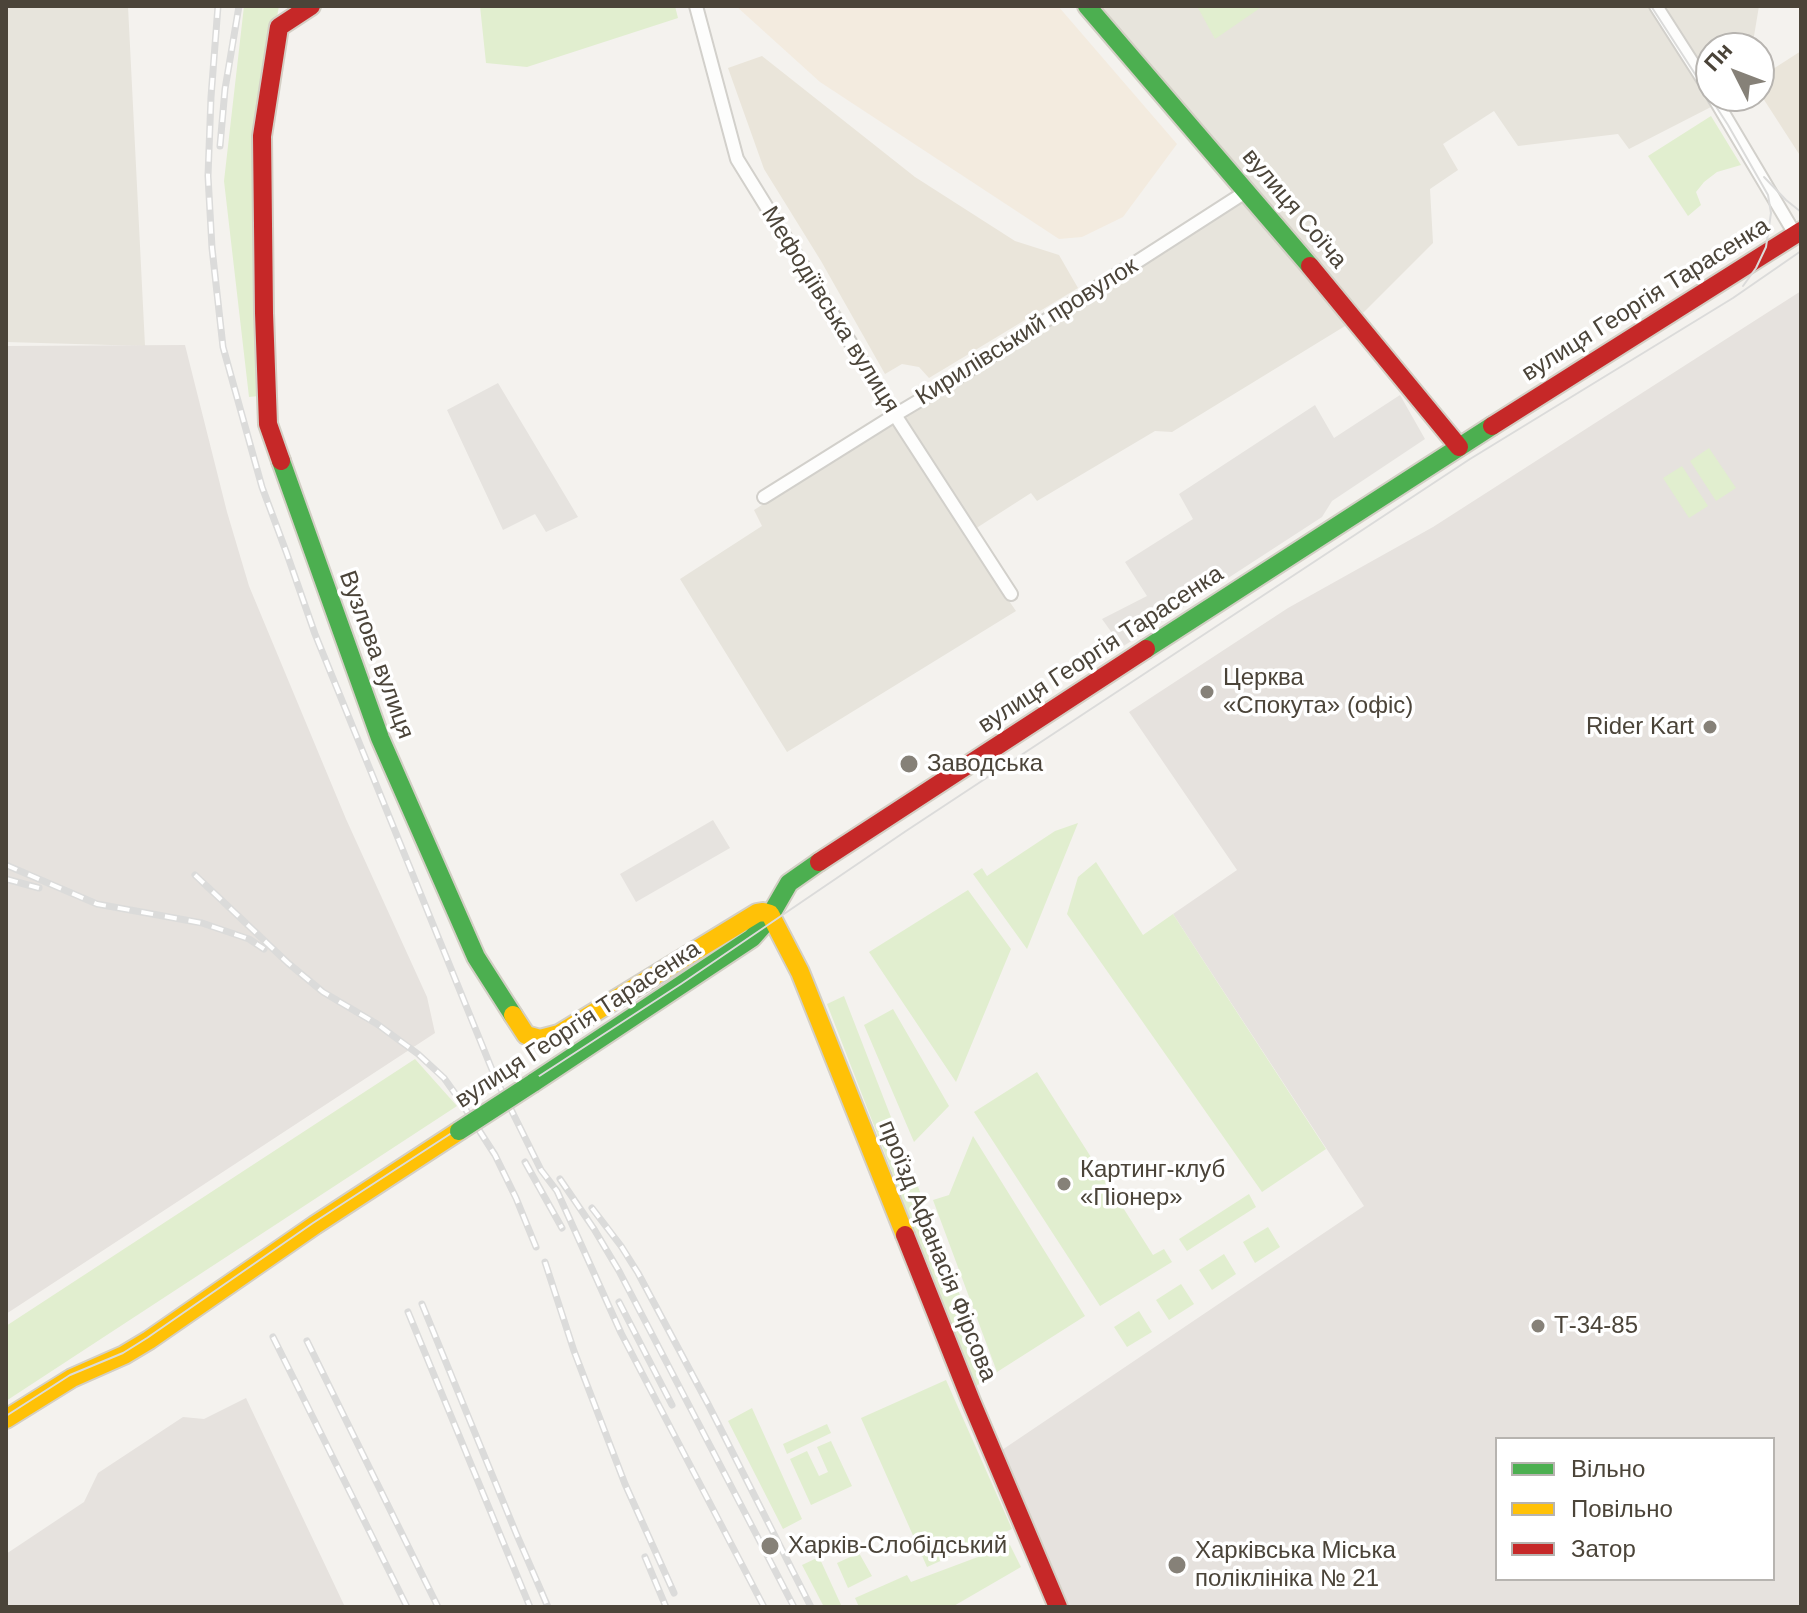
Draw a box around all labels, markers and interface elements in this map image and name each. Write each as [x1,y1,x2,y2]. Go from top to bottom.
north arrow [1695,32,1775,112]
text: Пн [1699,38,1737,76]
street label: вулиця Соїча [1235,143,1353,275]
street label: Мефодіївська вулиця [755,201,905,419]
street label: вулиця Георгія Тарасенка [1517,212,1775,388]
street label: Кирилівський провулок [911,252,1143,412]
street label: вулиця Георгія Тарасенка [973,560,1229,740]
street label: Вузлова вулиця [332,567,420,743]
place label: Церква «Спокута» (офіс) [1223,664,1413,720]
marker: Церква «Спокута» (офіс) [1198,683,1216,701]
place label: Rider Kart [1586,713,1694,741]
marker: Rider Kart [1701,718,1719,736]
place label: Заводська [927,750,1043,778]
marker: Заводська [898,753,920,775]
street label: вулиця Георгія Тарасенка [450,935,706,1115]
street label: проїзд Афанасія Фірсова [871,1116,1003,1386]
place label: Картинг-клуб «Піонер» [1080,1156,1225,1212]
marker: Картинг-клуб «Піонер» [1055,1175,1073,1193]
place label: Т-34-85 [1554,1312,1638,1340]
marker: Т-34-85 [1529,1317,1547,1335]
legend [1495,1437,1775,1581]
text: Вільно [1571,1455,1645,1482]
text: Повільно [1571,1495,1673,1522]
place label: Харків-Слобідський [788,1532,1007,1560]
marker: Харків-Слобідський [759,1535,781,1557]
text: Затор [1571,1535,1636,1562]
place label: Харківська Міська поліклініка № 21 [1195,1537,1396,1593]
marker: Харківська Міська поліклініка № 21 [1166,1554,1188,1576]

